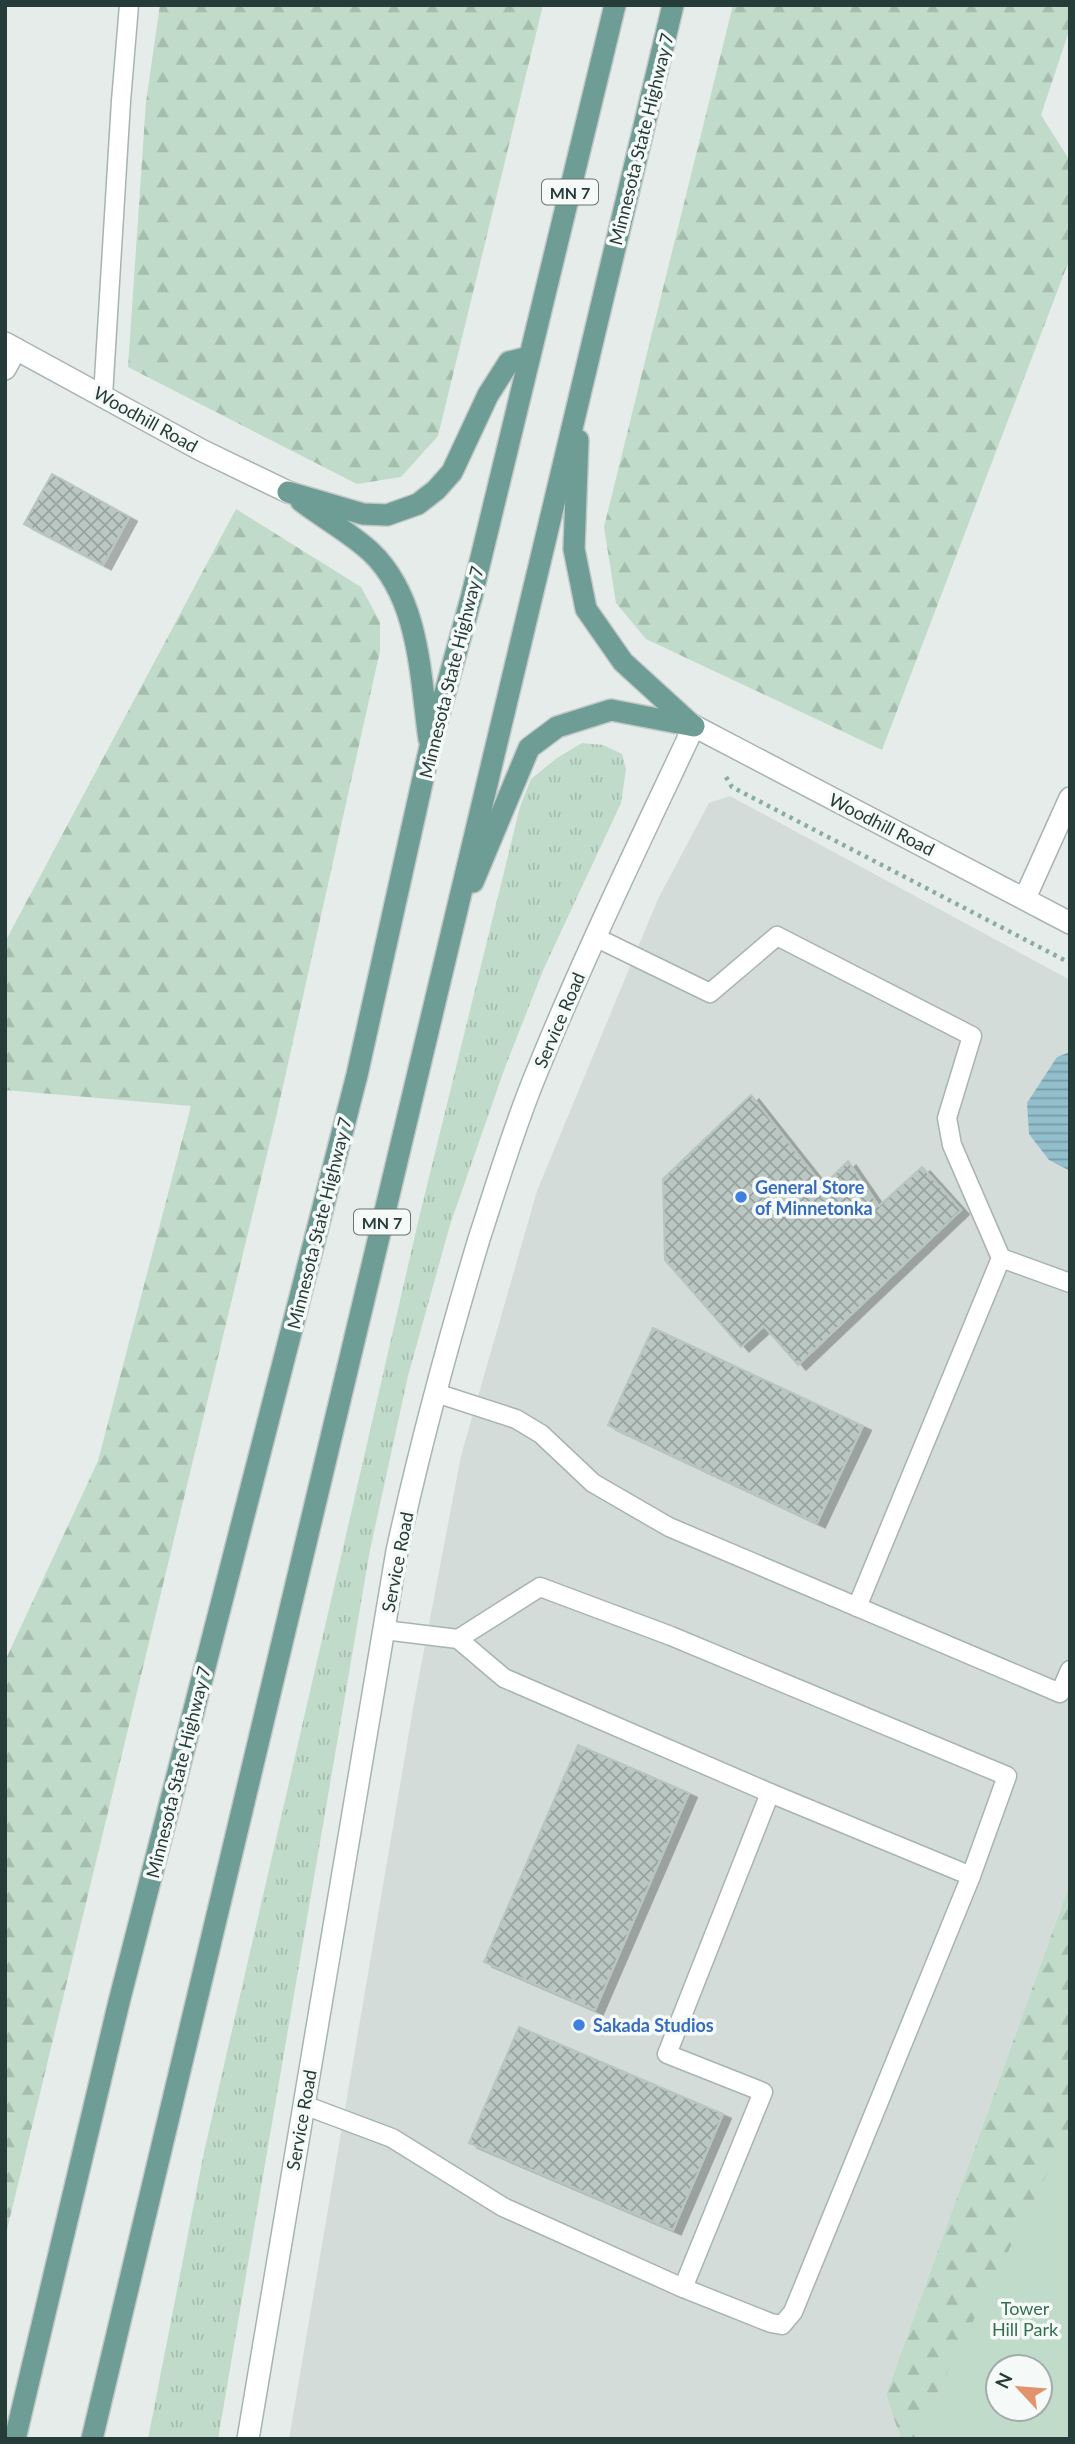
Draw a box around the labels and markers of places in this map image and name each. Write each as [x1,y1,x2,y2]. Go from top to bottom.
place label: General Store of Minnetonka [755,1176,873,1219]
marker: General Store of Minnetonka [733,1189,749,1205]
place label: Sakada Studios [593,2014,714,2036]
marker: Sakada Studios [571,2017,587,2033]

